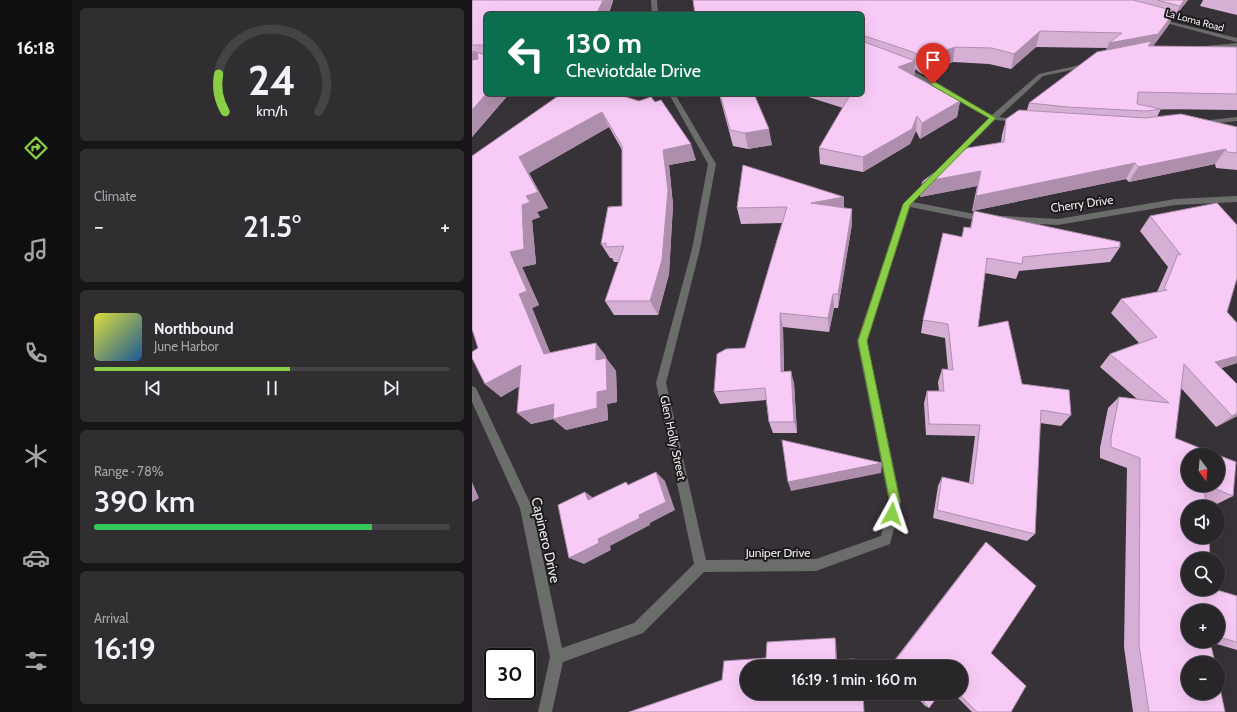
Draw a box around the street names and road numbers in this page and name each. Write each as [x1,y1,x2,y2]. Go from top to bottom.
street label: La Loma Road [1164,6,1226,35]
street label: Cherry Drive [1050,192,1114,215]
street label: Glen Holly Street [657,394,690,482]
street label: Capinero Drive [527,495,565,585]
street label: Juniper Drive [745,545,810,560]

